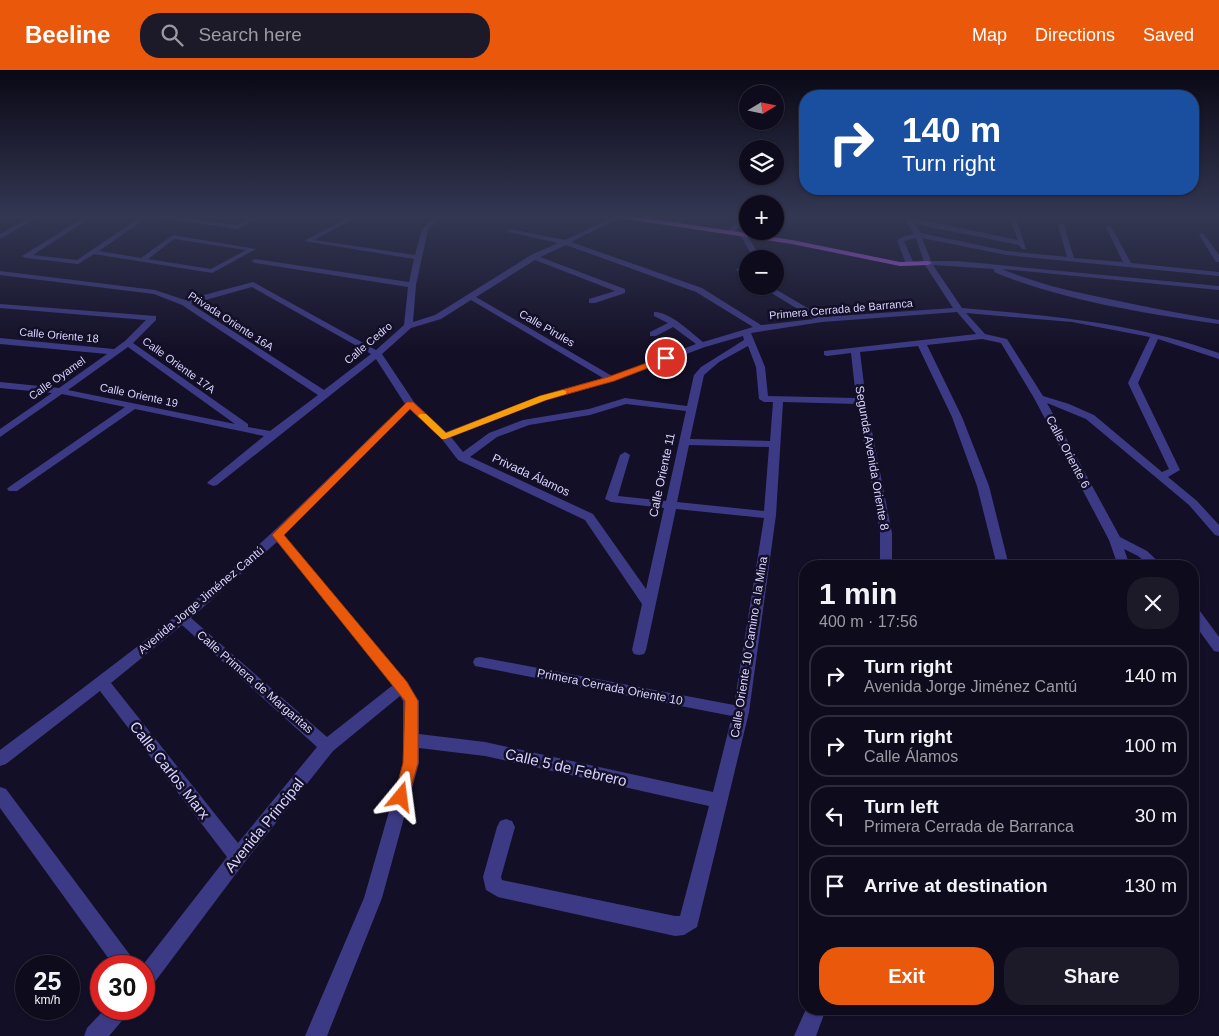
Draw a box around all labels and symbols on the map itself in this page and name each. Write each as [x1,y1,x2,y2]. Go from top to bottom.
north arrow [739,85,784,130]
street label: Privada Oriente 16A [186,289,276,353]
street label: Primera Cerrada de Barranca [769,297,914,321]
street label: Calle Pirules [517,307,577,349]
street label: Calle Cedro [342,320,394,366]
street label: Calle Oriente 18 [19,326,99,344]
street label: Calle Oriente 17A [140,335,218,396]
pin [645,337,687,379]
street label: Calle Oyamel [27,354,87,402]
street label: Calle Oriente 19 [99,381,179,409]
street label: Segunda Avenida Oriente 8 [852,385,892,532]
street label: Calle Oriente 6 [1043,413,1093,491]
street label: Calle Oriente 11 [646,431,678,518]
street label: Privada Álamos [490,450,572,499]
street label: Avenida Jorge Jiménez Cantú [135,543,267,657]
street label: Calle Oriente 10 Camino a la Mina [728,555,770,739]
street label: Calle Primera de Margaritas [194,628,316,736]
street label: Primera Cerrada Oriente 10 [536,666,684,708]
street label: Calle Carlos Marx [127,718,214,823]
street label: Calle 5 de Febrero [504,745,628,789]
position arrow [374,770,426,822]
street label: Avenida Principal [221,775,307,875]
speed limit sign: 30 [90,955,155,1020]

